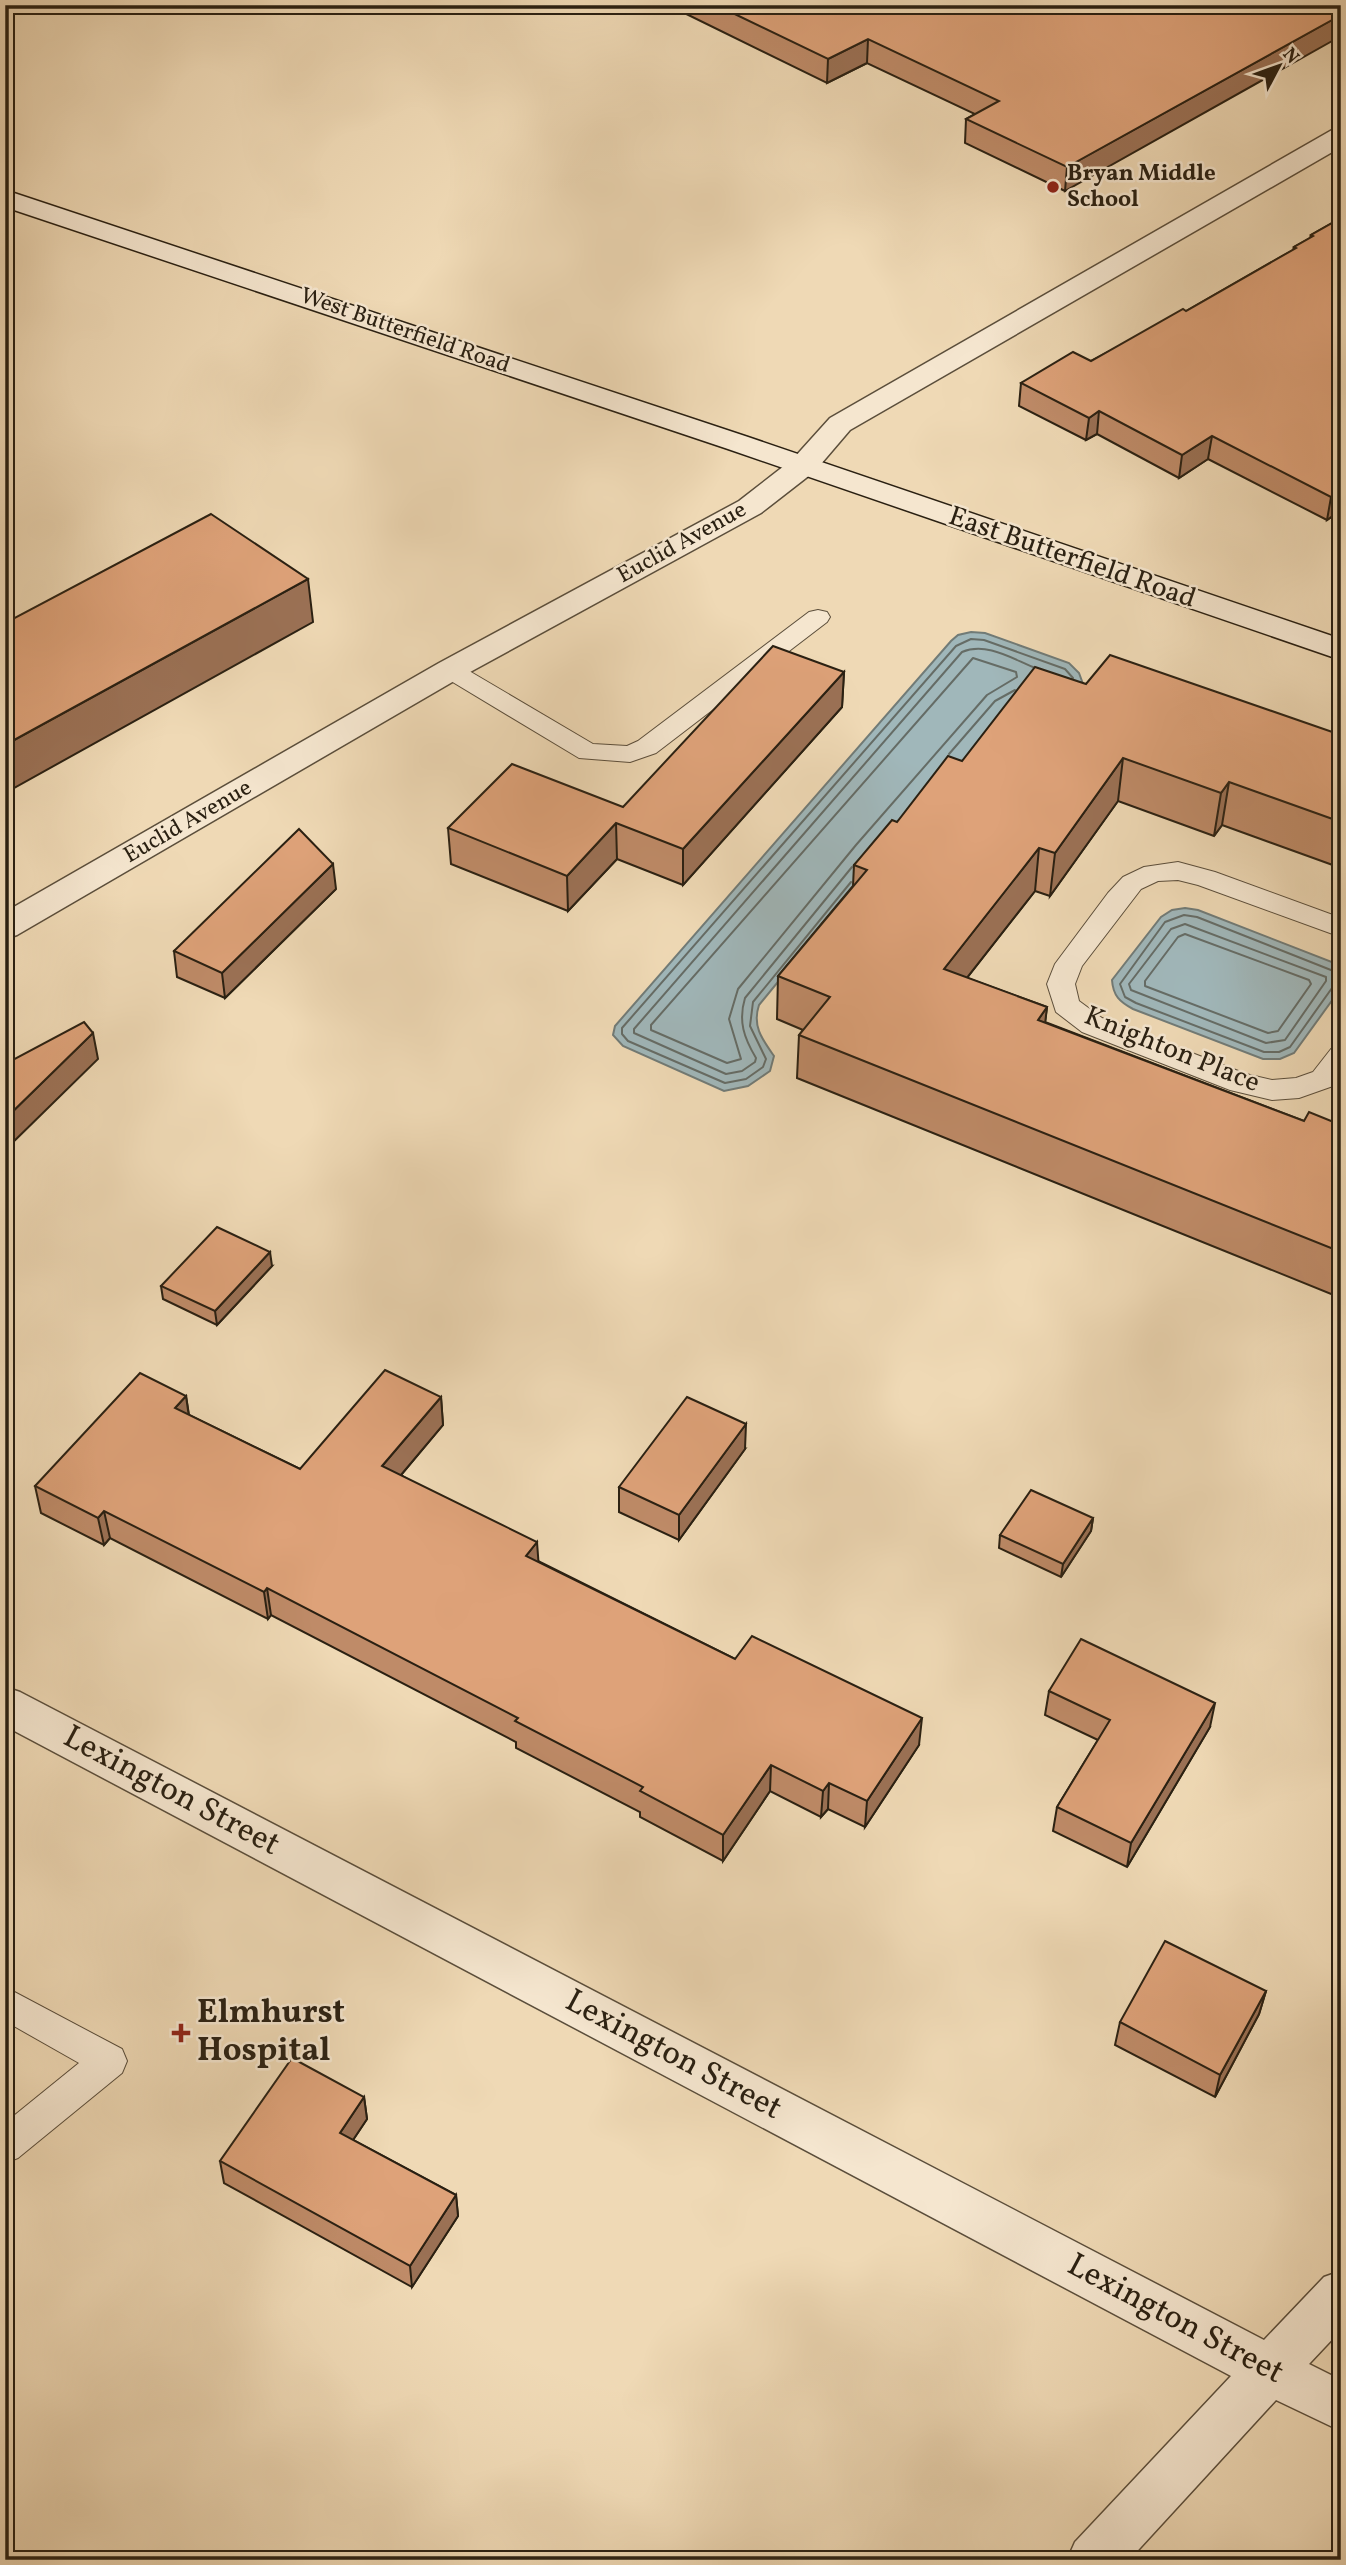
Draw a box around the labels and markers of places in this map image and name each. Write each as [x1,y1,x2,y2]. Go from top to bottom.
place label: Bryan Middle School [1067,158,1216,216]
marker: Bryan Middle School [1045,179,1061,195]
place label: Elmhurst Hospital [197,1991,345,2075]
marker: Elmhurst Hospital [171,2023,191,2043]

